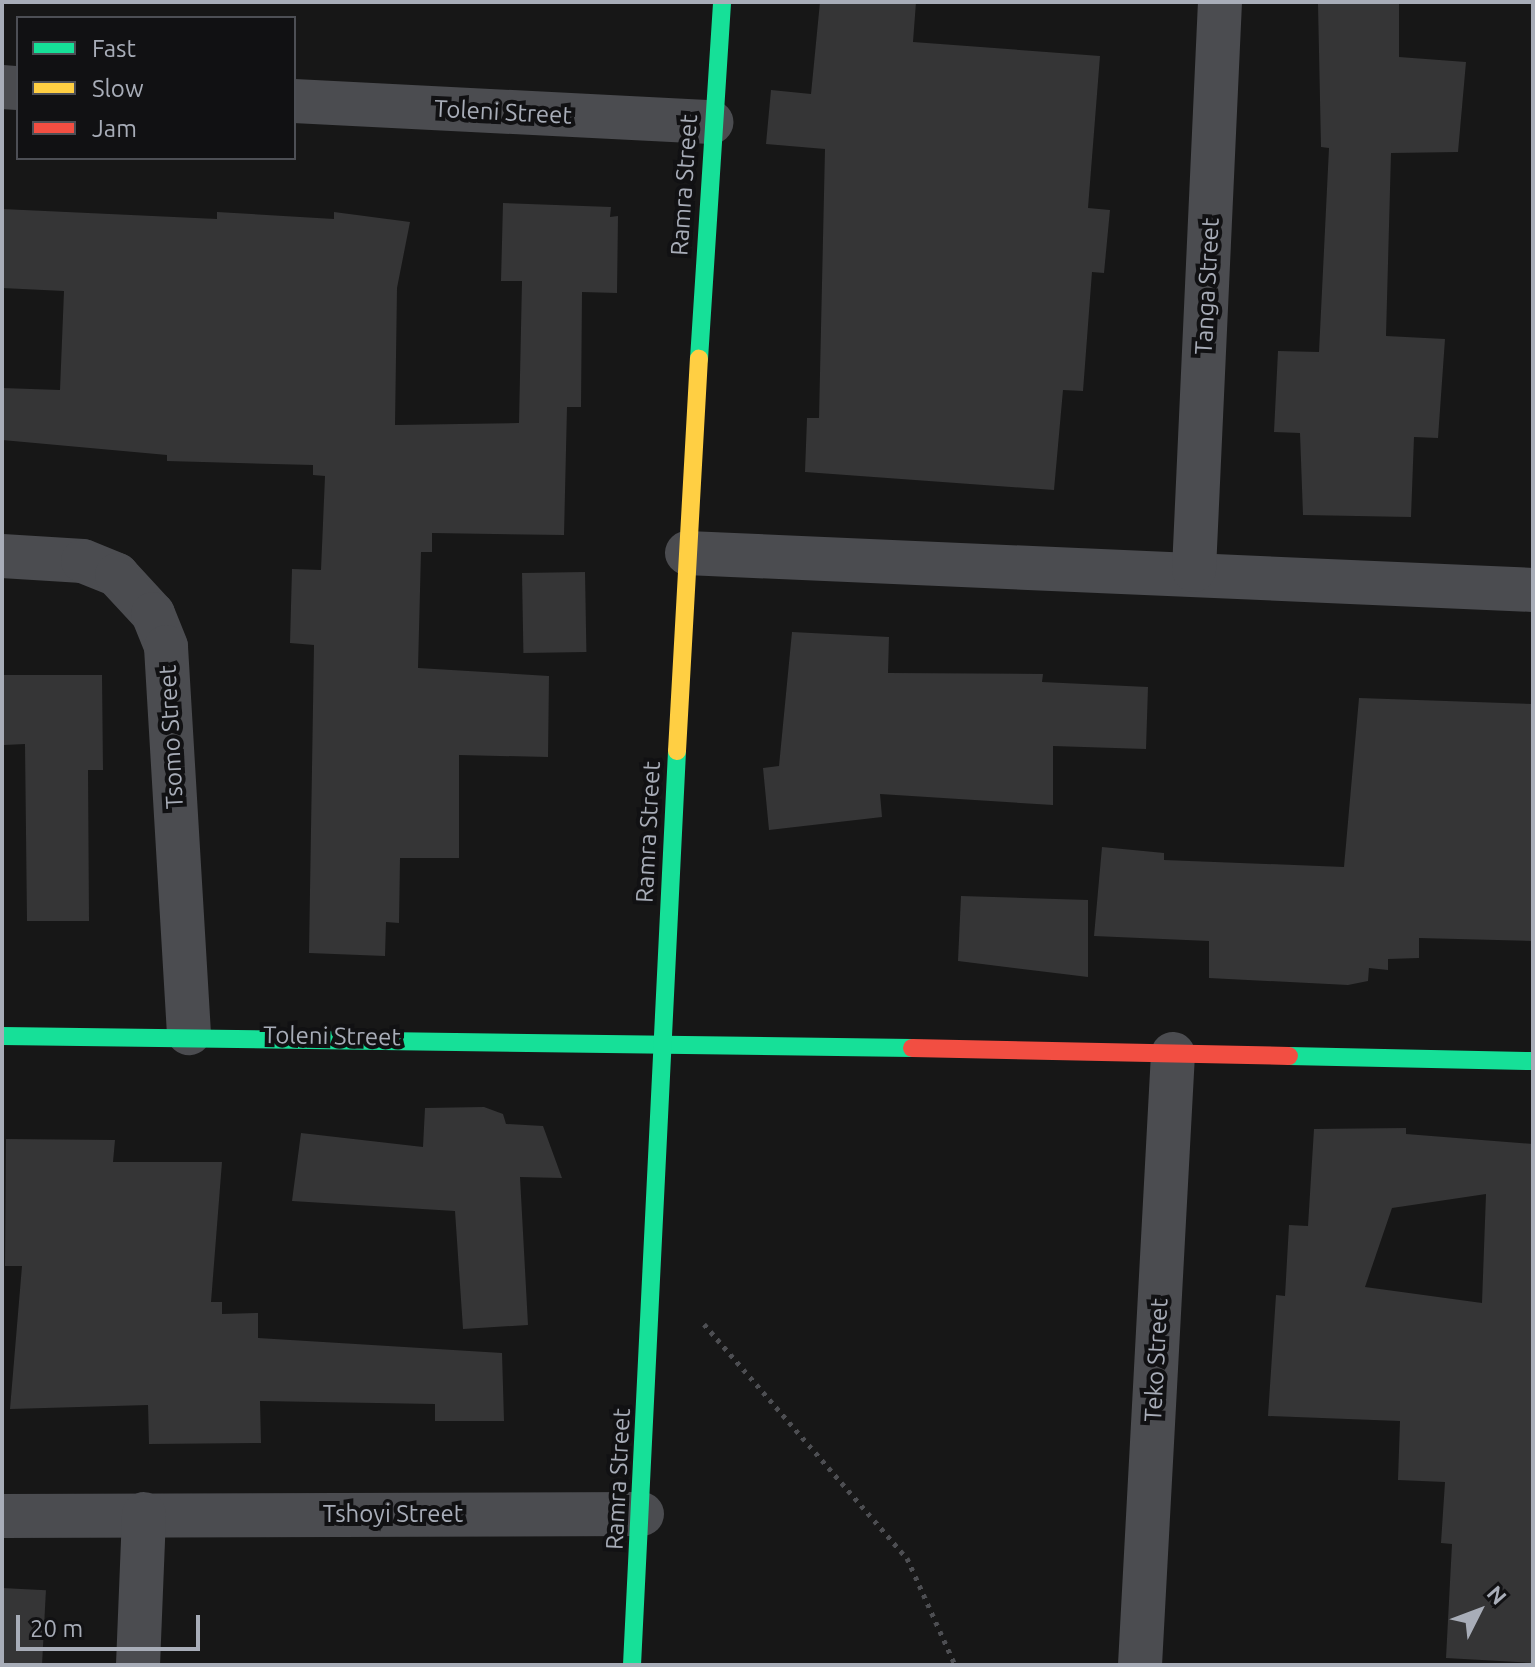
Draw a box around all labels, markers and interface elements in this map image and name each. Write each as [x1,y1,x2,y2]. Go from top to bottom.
legend [16,16,296,160]
text: Fast [92,35,136,62]
text: Slow [92,75,144,102]
street label: Toleni Street [433,94,573,130]
street label: Ramra Street [665,113,703,257]
text: Jam [92,115,137,142]
street label: Tanga Street [1189,217,1225,355]
street label: Tsomo Street [153,664,189,810]
street label: Ramra Street [630,760,666,904]
street label: Toleni Street [263,1020,401,1052]
street label: Teko Street [1138,1298,1174,1422]
street label: Ramra Street [600,1407,636,1551]
street label: Tshoyi Street [323,1500,463,1528]
north arrow [1439,1571,1519,1651]
text: N [1482,1580,1512,1609]
scale bar [20,1599,204,1649]
text: 20 m [30,1615,83,1642]

